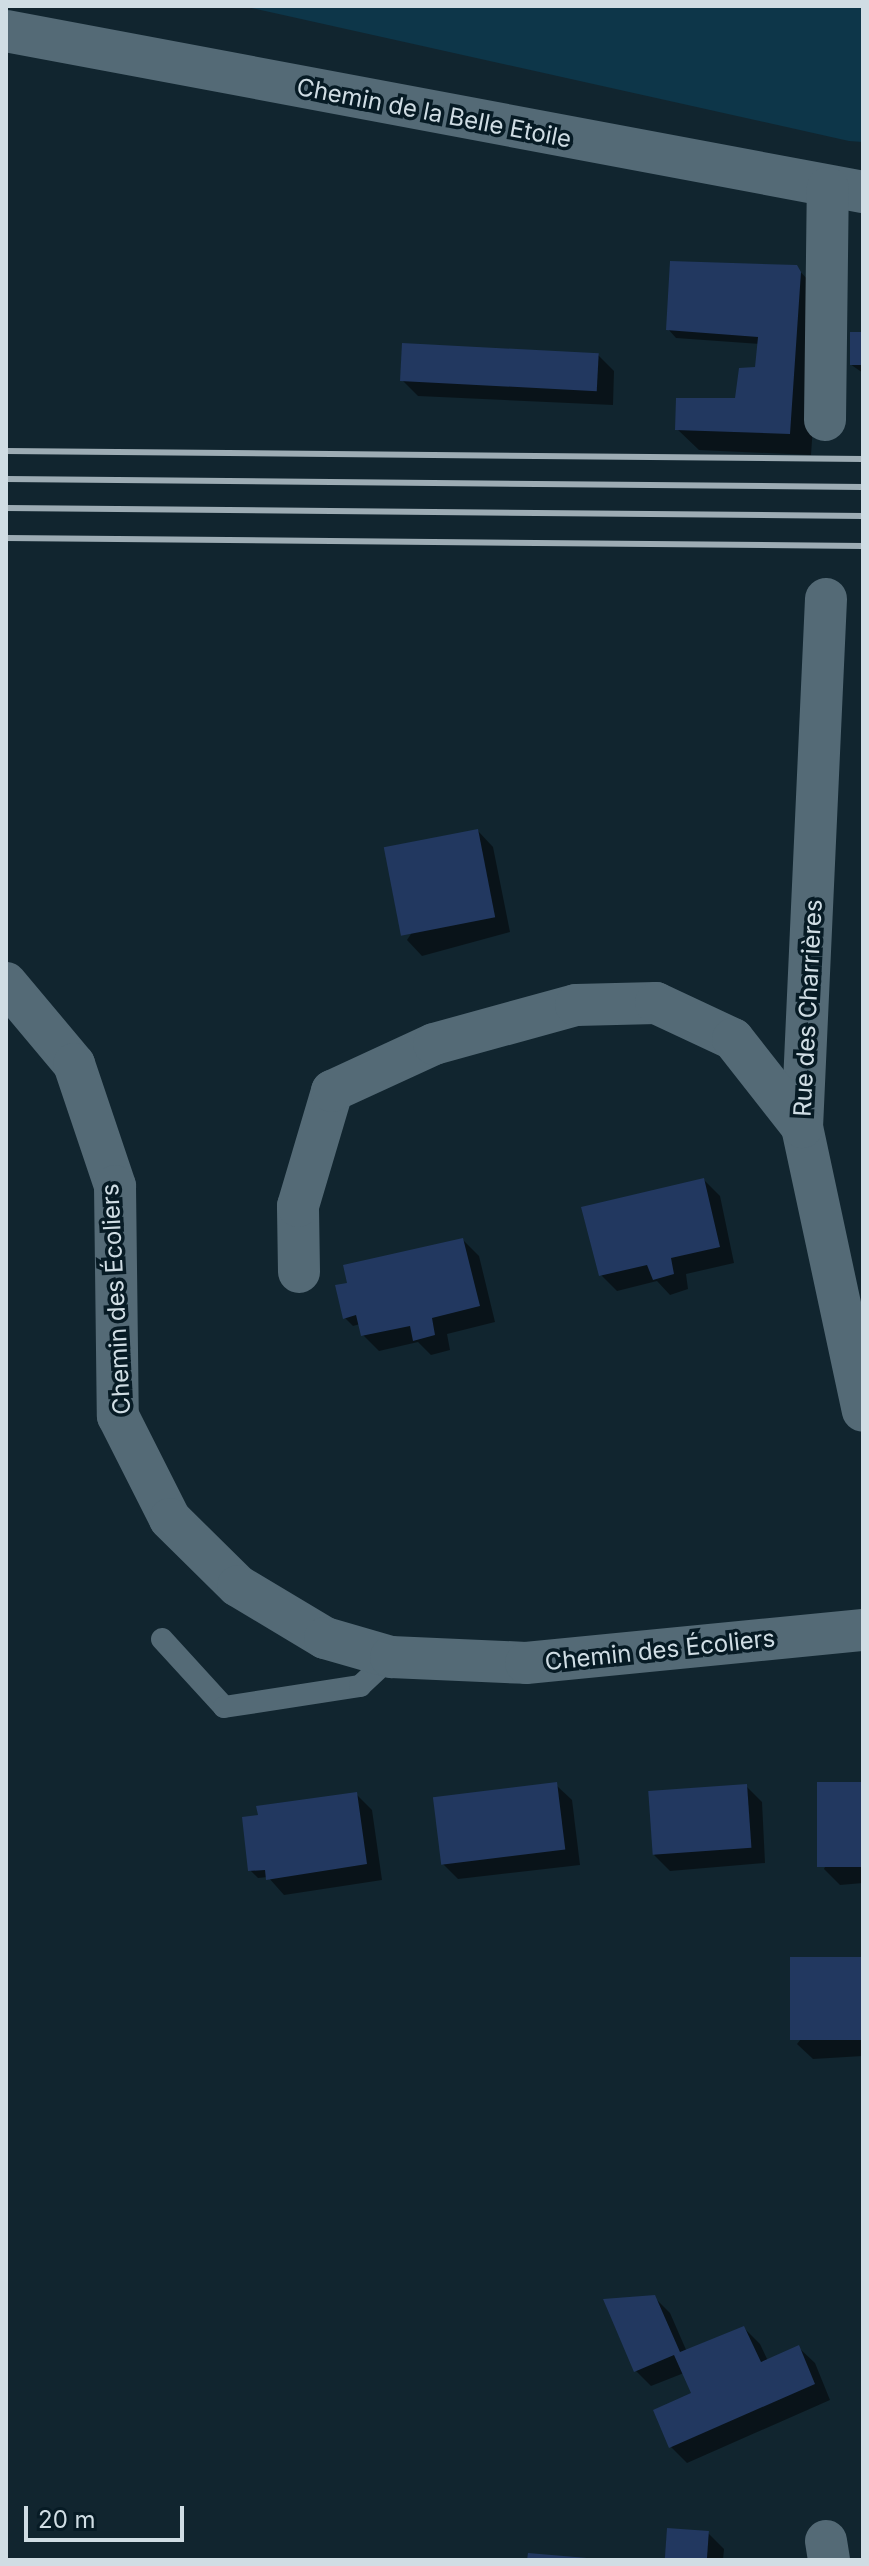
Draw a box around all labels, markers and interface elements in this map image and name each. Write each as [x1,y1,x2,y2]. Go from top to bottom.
street label: Chemin de la Belle Etoile [294,72,574,154]
street label: Rue des Charrières [788,899,828,1117]
street label: Chemin des Écoliers [96,1183,136,1415]
street label: Chemin des Écoliers [543,1624,777,1676]
scale bar [28,2490,188,2540]
text: 20 m [38,2505,96,2534]

